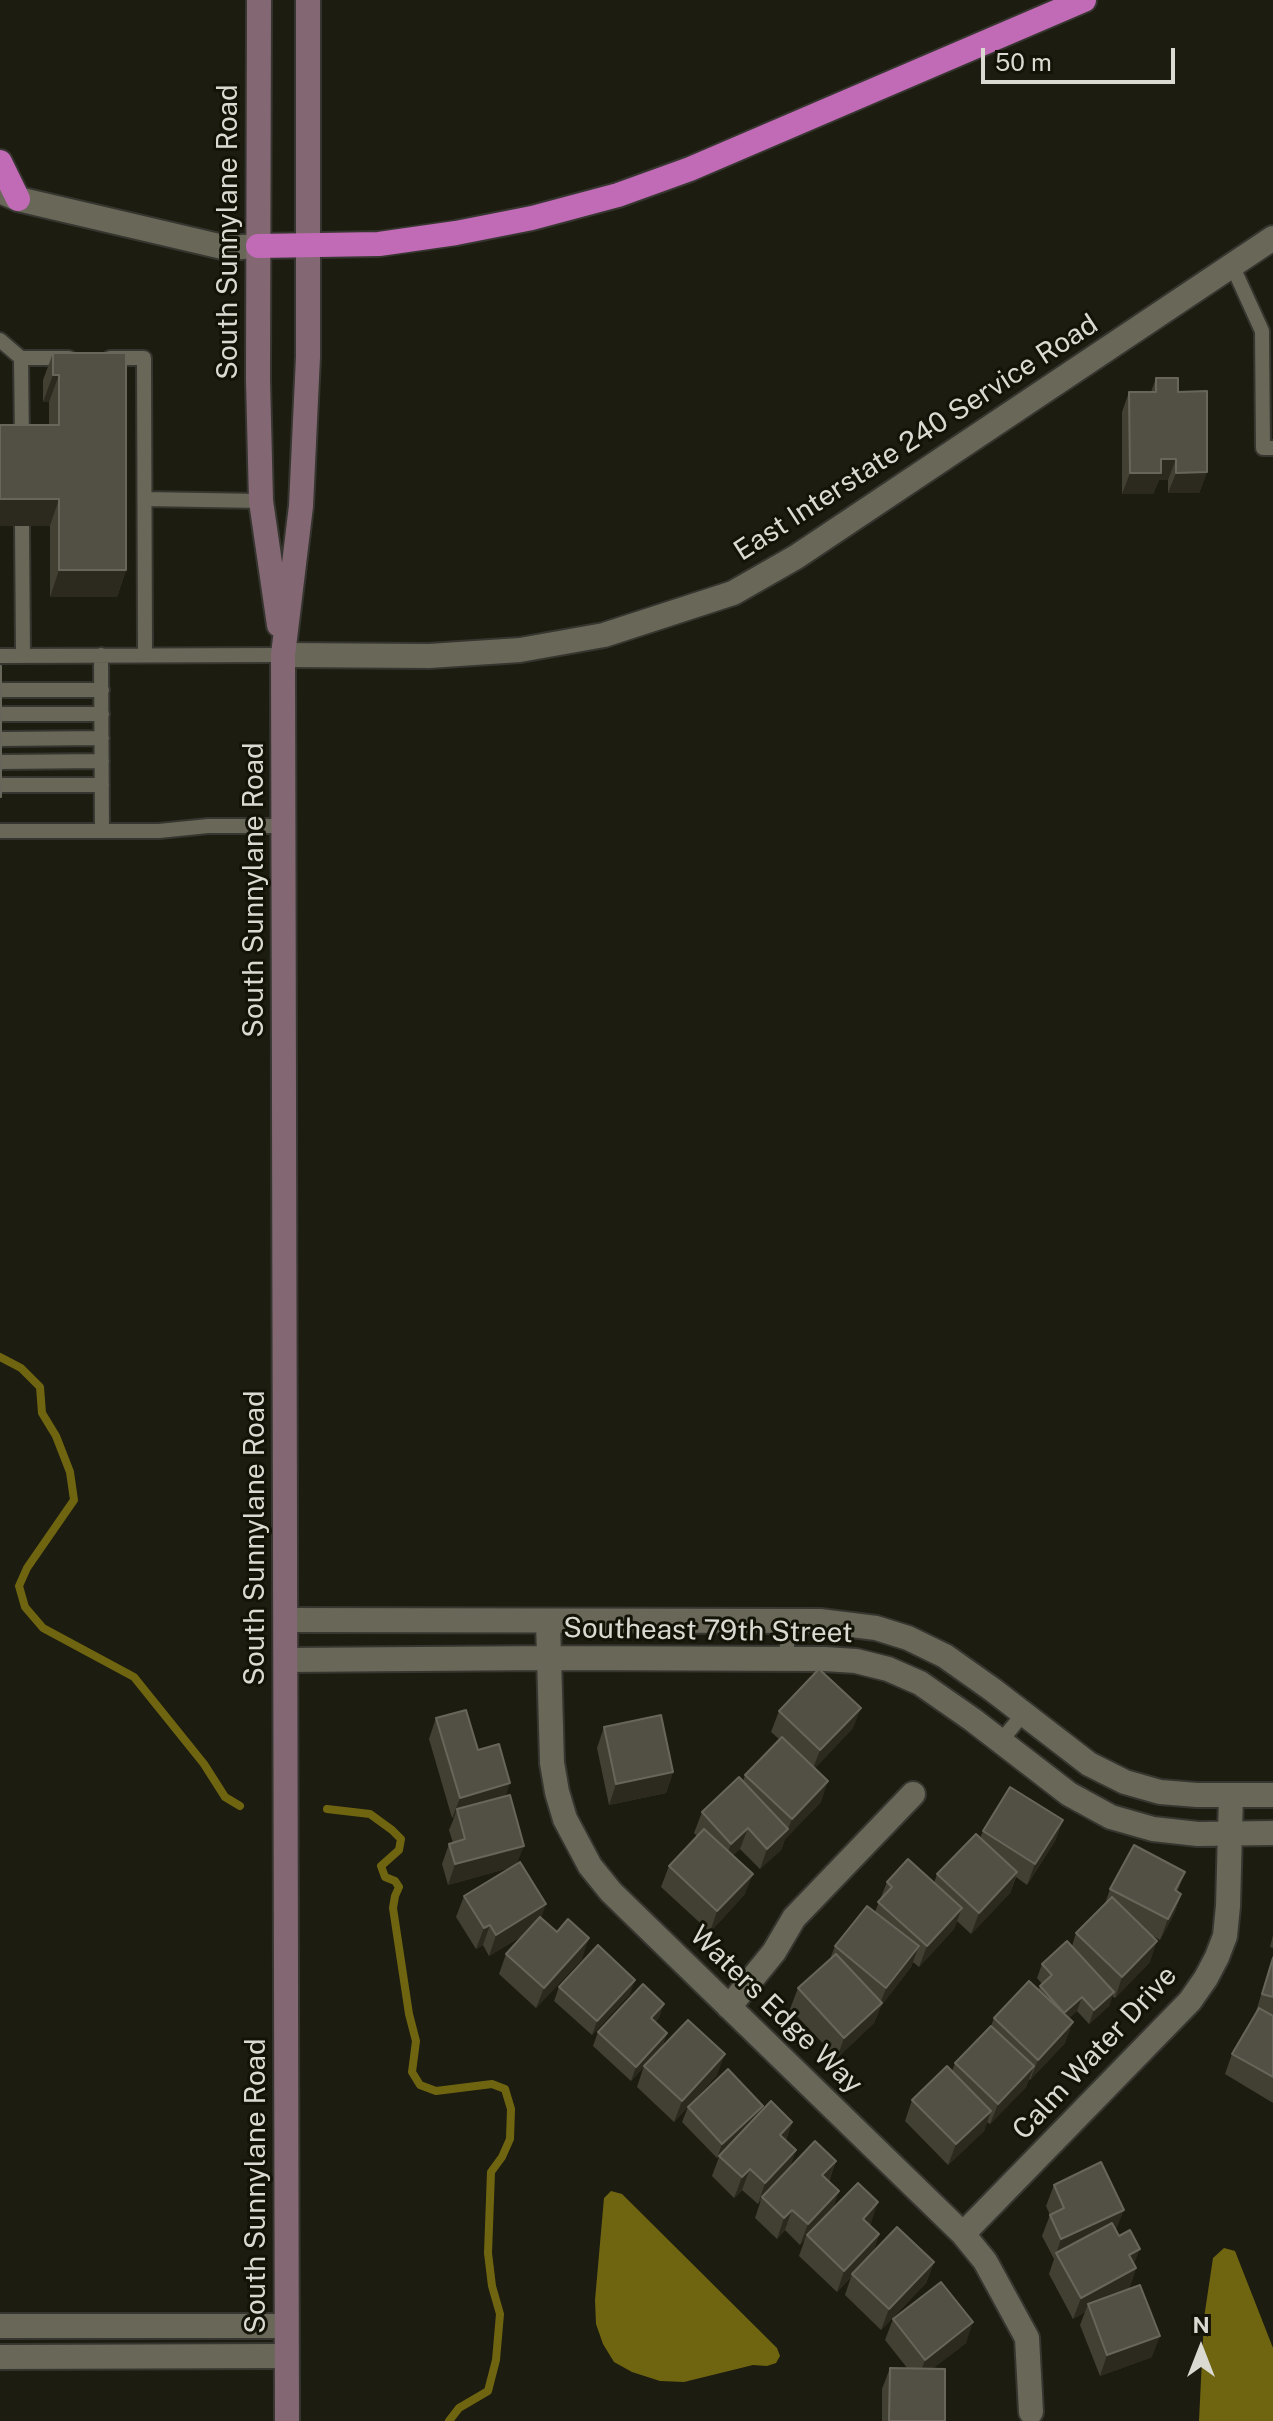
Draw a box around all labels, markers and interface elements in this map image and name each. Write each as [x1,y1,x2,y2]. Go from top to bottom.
scale bar [985,32,1179,82]
text: 50 m [995,48,1052,76]
street label: South Sunnylane Road [211,84,245,380]
street label: East Interstate 240 Service Road [728,308,1104,568]
street label: South Sunnylane Road [237,742,271,1038]
street label: South Sunnylane Road [238,1390,272,1686]
street label: Southeast 79th Street [563,1612,853,1650]
street label: Waters Edge Way [683,1919,869,2101]
street label: Calm Water Drive [1006,1959,1184,2147]
street label: South Sunnylane Road [239,2038,273,2334]
north arrow [1161,2309,1241,2389]
text: N [1192,2312,1210,2338]

